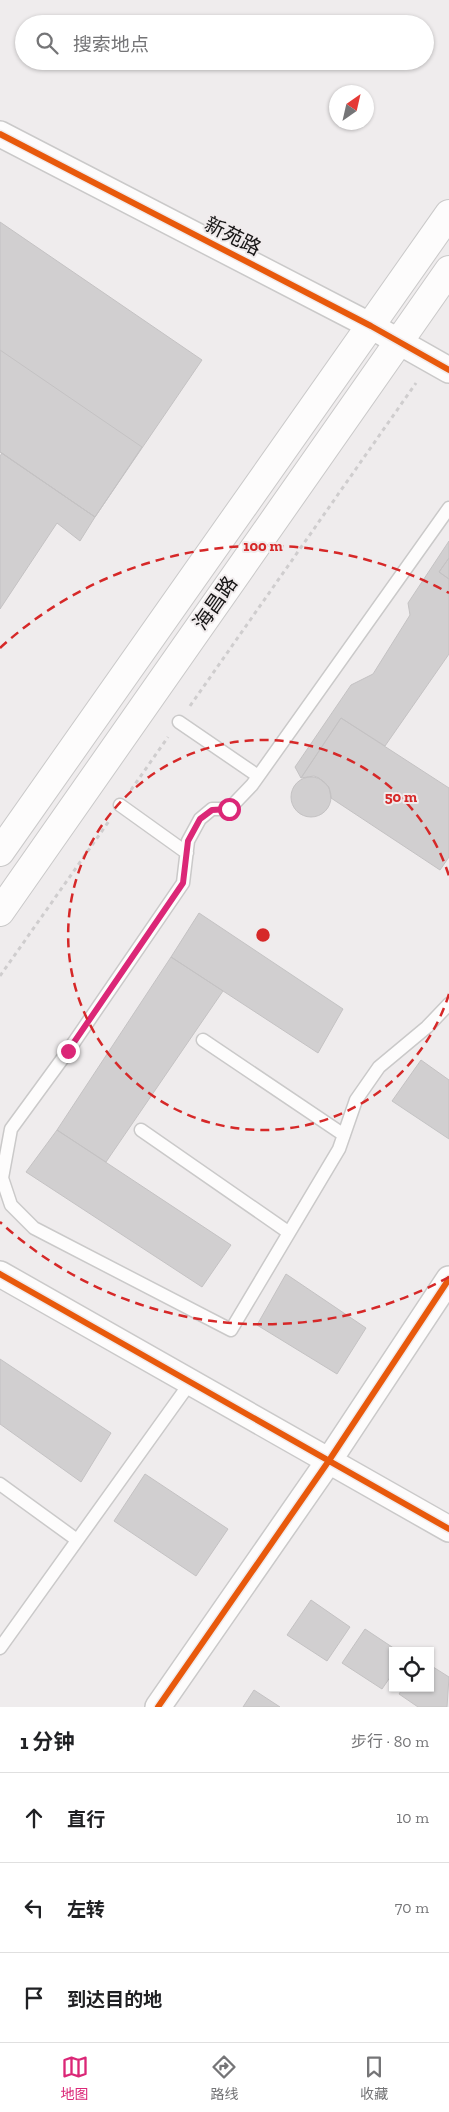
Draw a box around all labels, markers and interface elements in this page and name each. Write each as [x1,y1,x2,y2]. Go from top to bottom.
search box [15,15,434,70]
icon: search [33,29,61,57]
text: 搜索地点 [73,33,149,56]
north arrow [329,85,374,130]
street label: 新苑路 [201,212,265,260]
text: 100 m [243,537,283,555]
street label: 海昌路 [188,572,242,634]
text: 50 m [385,788,417,806]
route start [218,798,241,821]
centre of rings [254,926,272,944]
route end [57,1040,80,1063]
map controls [389,1647,434,1692]
button: locate [389,1647,434,1692]
text: 1 分钟 [20,1729,74,1754]
text: 步行 · 80 m [351,1732,429,1751]
icon: ahead [20,1804,48,1832]
text: 直行 [67,1808,105,1831]
text: 10 m [396,1808,429,1827]
icon: left [20,1894,48,1922]
text: 左转 [67,1898,105,1921]
text: 70 m [395,1898,429,1917]
icon: arrive [20,1984,48,2012]
text: 到达目的地 [67,1988,162,2011]
tab: 地图 [61,2053,89,2103]
tab: 路线 [210,2053,238,2103]
tab: 收藏 [360,2053,388,2103]

